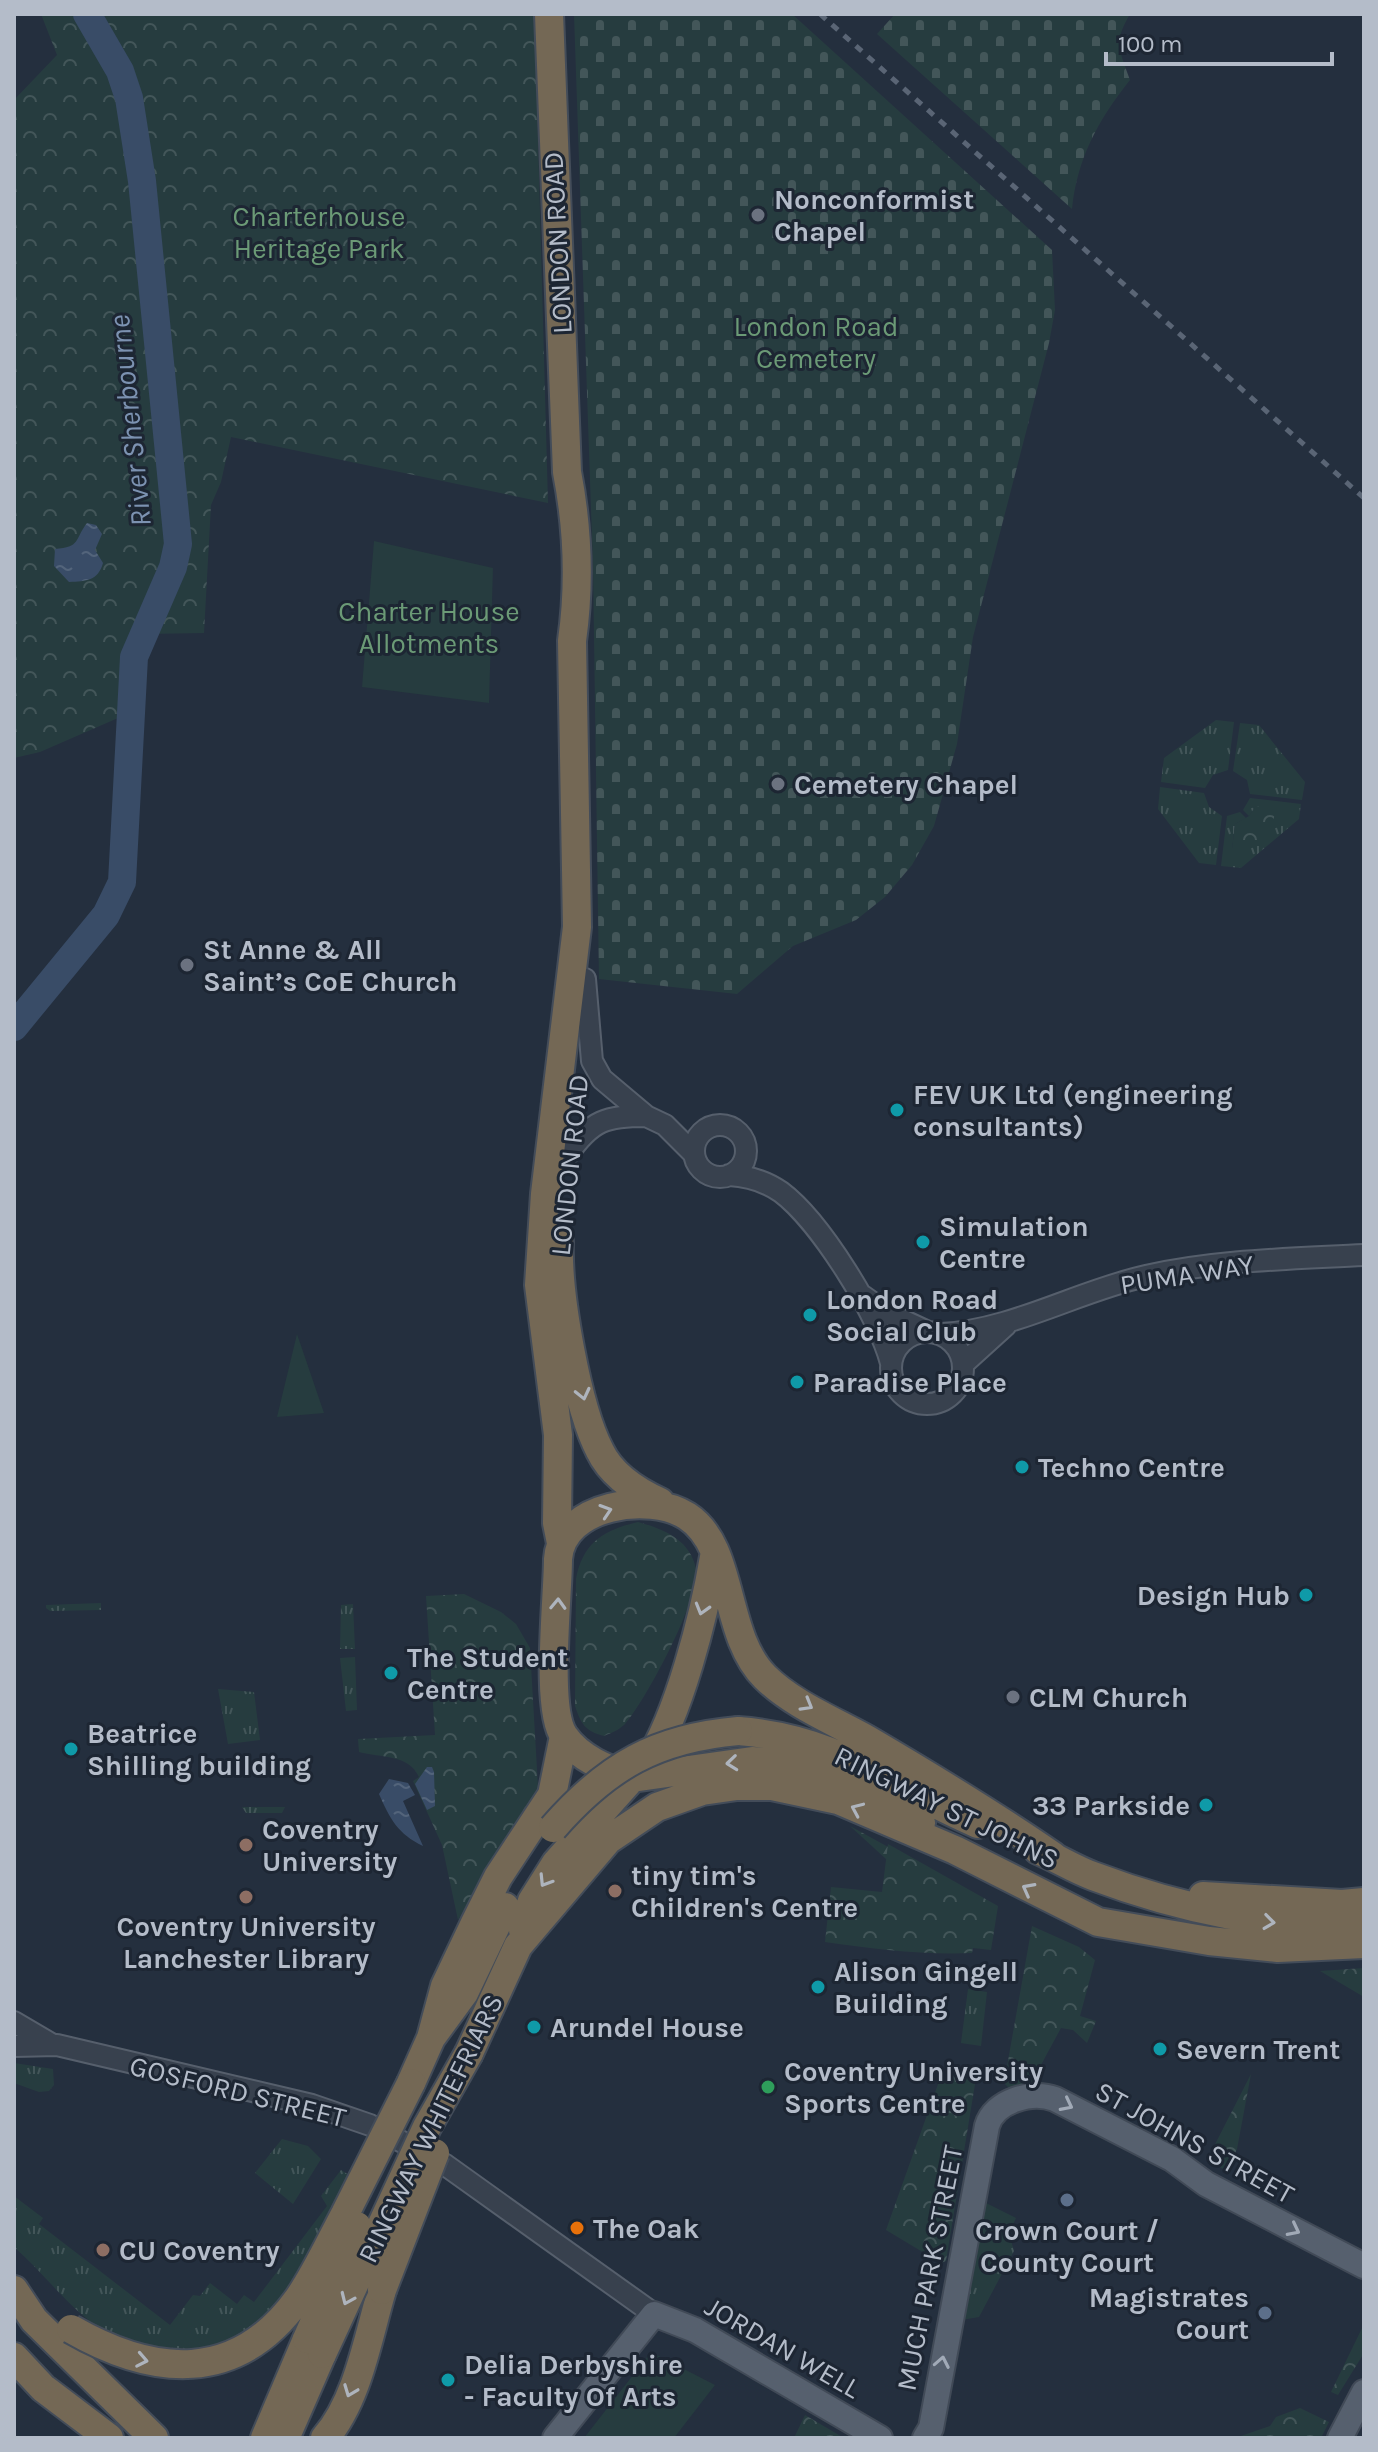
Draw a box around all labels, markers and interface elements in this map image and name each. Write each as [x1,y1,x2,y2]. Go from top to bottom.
scale bar [1106,16,1332,66]
text: 100 m [1118,30,1183,58]
street label: LONDON ROAD [536,151,579,335]
place label: Nonconformist Chapel [774,183,974,248]
park label: Charterhouse Heritage Park [233,200,405,265]
marker: Nonconformist Chapel [749,206,767,224]
park label: London Road Cemetery [733,310,899,375]
water label: River Sherbourne [101,313,159,529]
park label: Charter House Allotments [338,595,520,660]
place label: Cemetery Chapel [794,768,1018,801]
marker: Cemetery Chapel [769,775,787,793]
place label: St Anne & All Saint’s CoE Church [203,933,457,998]
marker: St Anne & All Saint’s CoE Church [178,956,196,974]
street label: LONDON ROAD [544,1073,595,1258]
place label: FEV UK Ltd (engineering consultants) [913,1078,1233,1143]
marker: FEV UK Ltd (engineering consultants) [888,1101,906,1119]
place label: Simulation Centre [939,1210,1089,1275]
marker: Simulation Centre [914,1233,932,1251]
street label: PUMA WAY [1118,1248,1257,1301]
place label: London Road Social Club [826,1283,998,1348]
marker: London Road Social Club [801,1306,819,1324]
place label: Paradise Place [813,1366,1007,1399]
marker: Paradise Place [788,1373,806,1391]
one-way arrow [573,1387,590,1400]
place label: Techno Centre [1038,1451,1225,1484]
marker: Techno Centre [1013,1458,1031,1476]
one-way arrow [599,1504,612,1520]
place label: Design Hub [1137,1579,1290,1612]
marker: Design Hub [1297,1586,1315,1604]
one-way arrow [549,1597,567,1610]
one-way arrow [695,1602,712,1616]
place label: The Student Centre [407,1641,568,1706]
marker: The Student Centre [382,1664,400,1682]
place label: CLM Church [1029,1681,1188,1714]
marker: CLM Church [1004,1688,1022,1706]
one-way arrow [798,1695,813,1711]
place label: Beatrice Shilling building [87,1717,311,1782]
street label: RINGWAY ST JOHNS [829,1739,1064,1876]
marker: Beatrice Shilling building [62,1740,80,1758]
one-way arrow [725,1754,738,1771]
place label: 33 Parkside [1032,1789,1190,1822]
marker: 33 Parkside [1197,1796,1215,1814]
one-way arrow [851,1802,865,1818]
place label: Coventry University [262,1813,397,1878]
marker: Coventry University [237,1836,255,1854]
place label: tiny tim's Children's Centre [631,1859,858,1924]
one-way arrow [539,1872,554,1887]
marker: tiny tim's Children's Centre [606,1882,624,1900]
one-way arrow [1021,1883,1036,1898]
marker: Coventry University Lanchester Library [237,1888,255,1906]
place label: Coventry University Lanchester Library [116,1910,376,1975]
one-way arrow [1262,1913,1276,1930]
place label: Alison Gingell Building [834,1955,1018,2020]
marker: Alison Gingell Building [809,1978,827,1996]
street label: RINGWAY WHITEFRIARS [351,1988,510,2268]
place label: Arundel House [550,2011,744,2044]
marker: Arundel House [525,2018,543,2036]
place label: Severn Trent [1176,2033,1340,2066]
marker: Severn Trent [1151,2040,1169,2058]
street label: GOSFORD STREET [126,2049,349,2134]
place label: Coventry University Sports Centre [784,2055,1043,2120]
street label: ST JOHNS STREET [1090,2074,1300,2211]
marker: Coventry University Sports Centre [759,2078,777,2096]
one-way arrow [1058,2095,1073,2111]
street label: MUCH PARK STREET [889,2143,969,2394]
marker: Crown Court / County Court [1058,2191,1076,2209]
place label: The Oak [593,2212,700,2245]
place label: Crown Court / County Court [975,2214,1159,2279]
marker: The Oak [568,2219,586,2237]
one-way arrow [1285,2221,1300,2236]
place label: CU Coventry [119,2234,280,2267]
marker: CU Coventry [94,2241,112,2259]
place label: Magistrates Court [1089,2281,1249,2346]
street label: JORDAN WELL [699,2290,866,2405]
one-way arrow [341,2291,357,2305]
marker: Magistrates Court [1256,2304,1274,2322]
place label: Delia Derbyshire - Faculty Of Arts [464,2348,683,2413]
one-way arrow [135,2351,148,2368]
one-way arrow [933,2356,950,2369]
marker: Delia Derbyshire - Faculty Of Arts [439,2371,457,2389]
one-way arrow [343,2383,360,2397]

